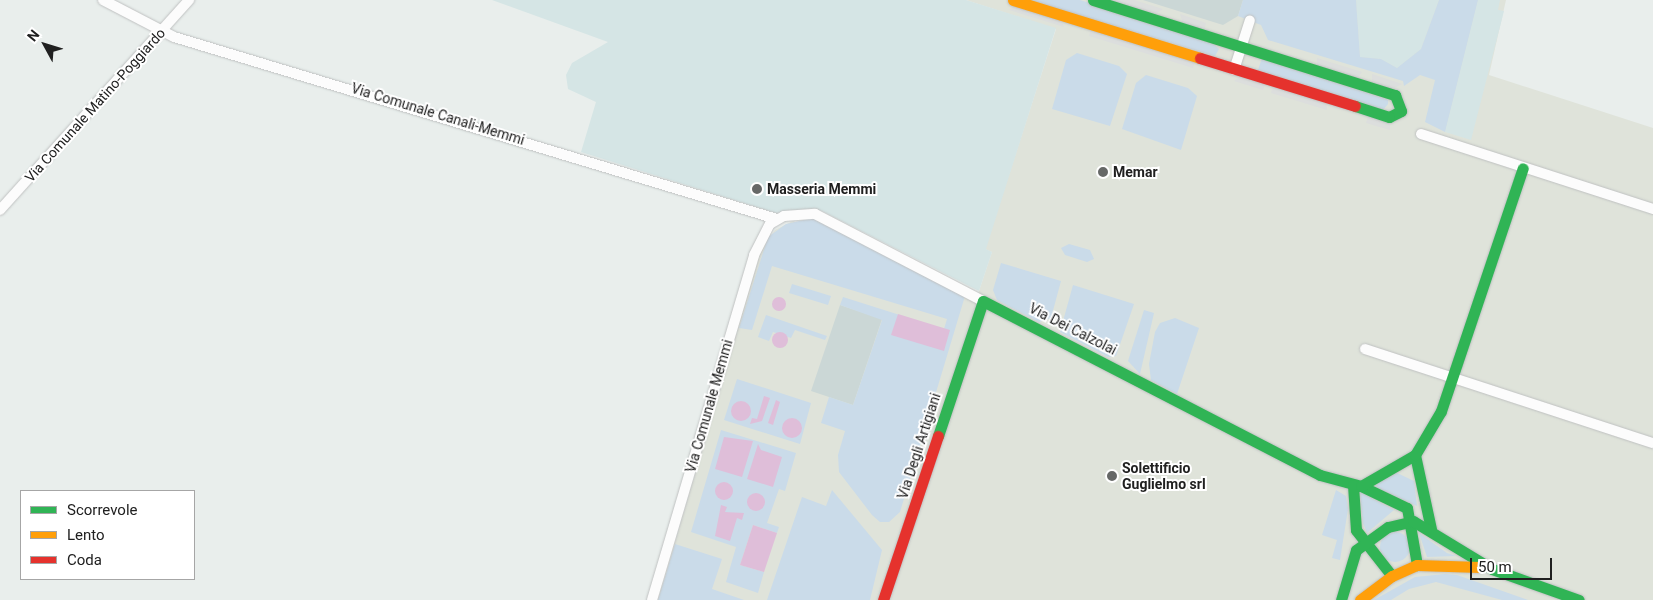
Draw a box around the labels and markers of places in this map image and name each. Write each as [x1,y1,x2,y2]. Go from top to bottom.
place label: Memar [1113,164,1158,180]
marker: Memar [1097,166,1109,178]
place label: Masseria Memmi [767,181,876,197]
marker: Masseria Memmi [751,183,763,195]
place label: Solettificio Guglielmo srl [1122,460,1206,492]
marker: Solettificio Guglielmo srl [1106,470,1118,482]

